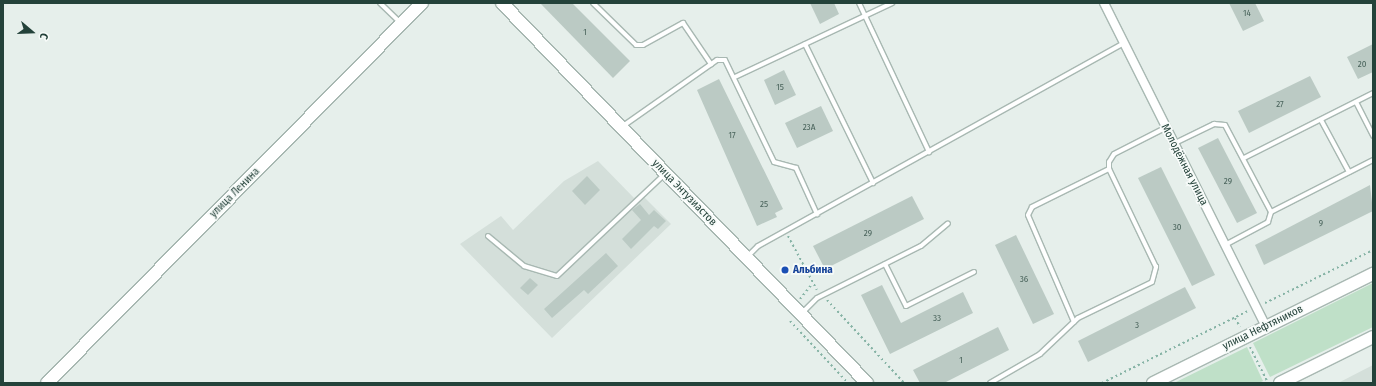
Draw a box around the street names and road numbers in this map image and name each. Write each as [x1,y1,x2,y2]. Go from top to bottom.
street label: Молодёжная улица [1158,122,1210,208]
street label: улица Энтузиастов [649,157,719,229]
street label: улица Ленина [207,165,263,221]
street label: улица Нефтяников [1221,303,1305,353]

